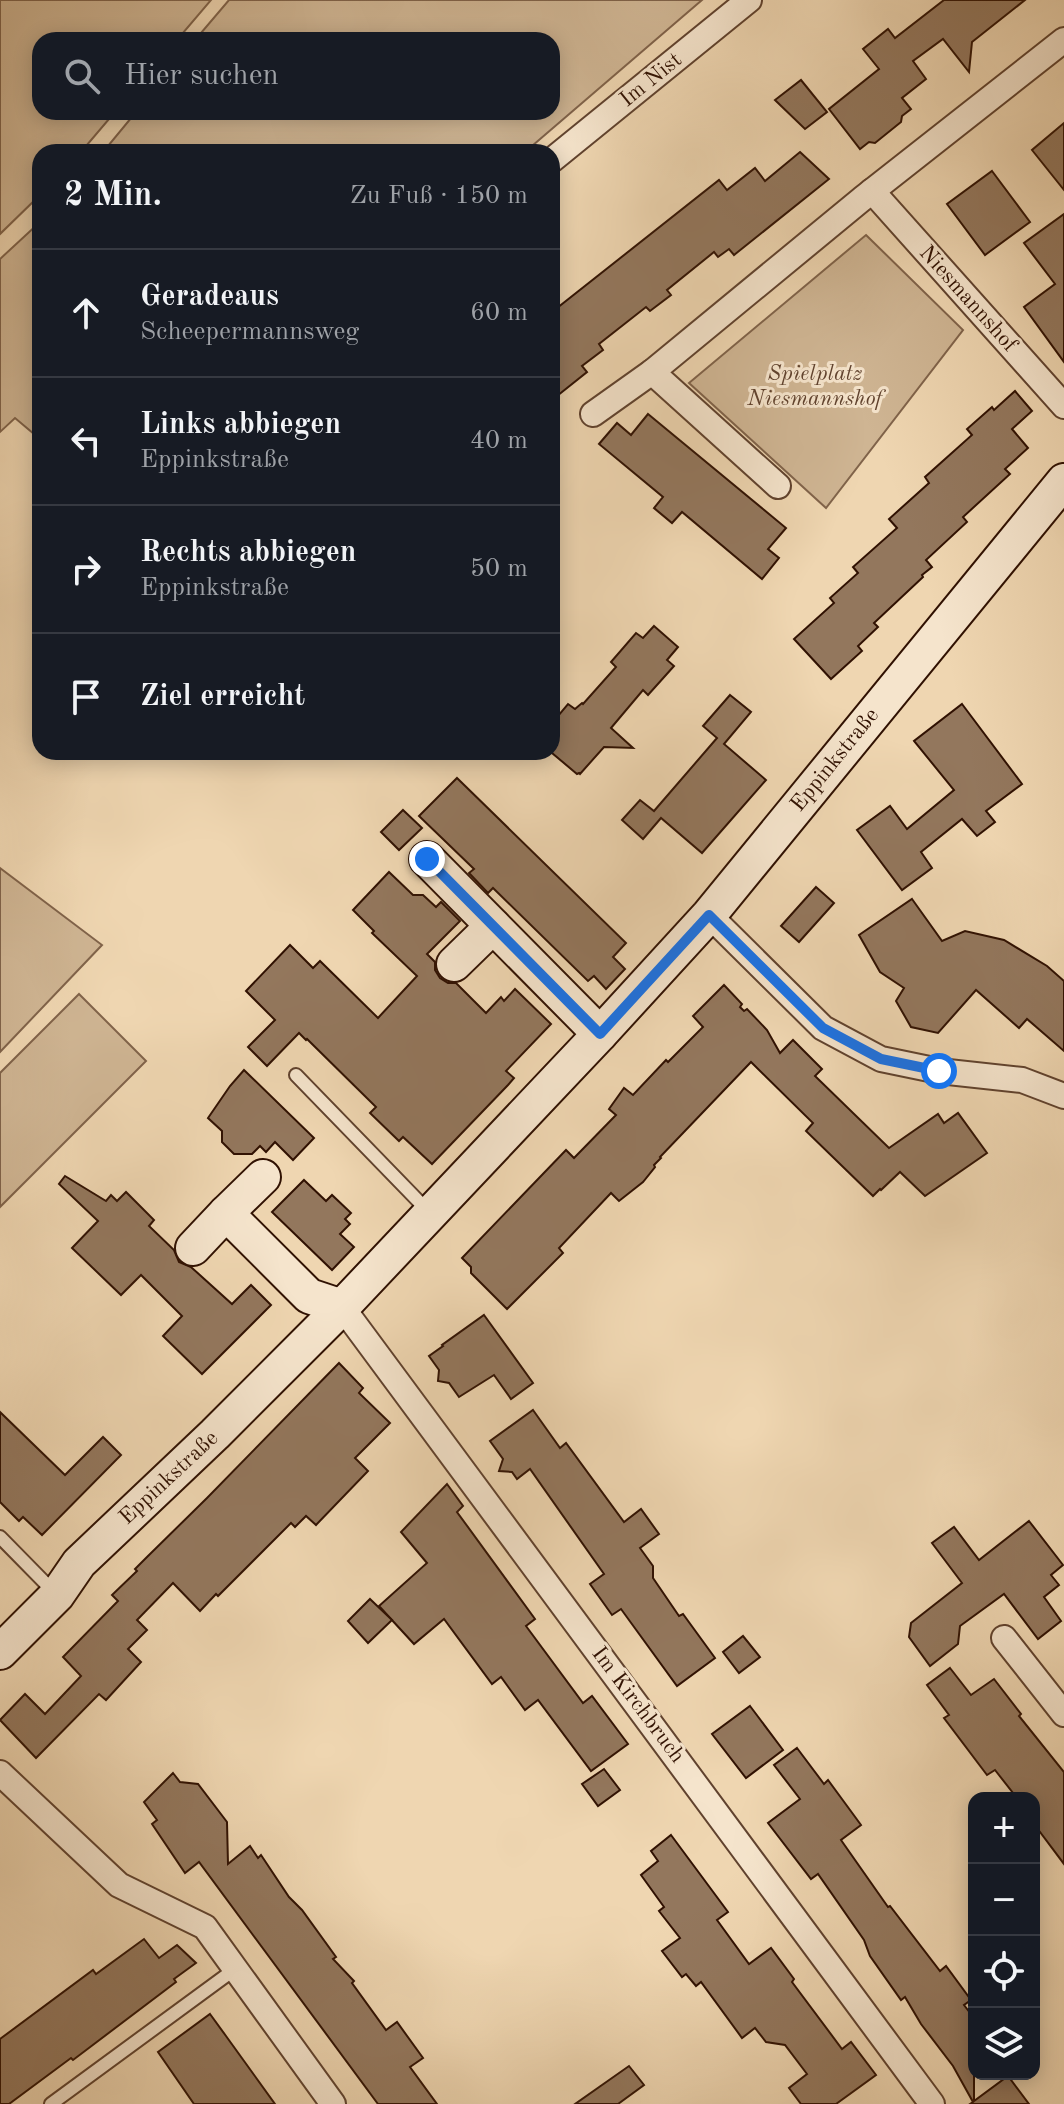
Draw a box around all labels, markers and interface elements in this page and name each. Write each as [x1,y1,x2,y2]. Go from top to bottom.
search box [32,32,560,120]
street label: Im Nist [616,49,686,111]
icon: search [60,54,104,98]
text: Hier suchen [124,61,279,91]
text: 2 Min. [64,179,162,213]
text: Zu Fuß · 150 m [350,183,528,209]
street label: Niesmannshof [915,242,1022,357]
text: Geradeaus [140,282,279,312]
icon: ahead [64,291,108,335]
text: 60 m [470,300,528,326]
text: Scheepermannsweg [140,319,359,345]
park label: Spielplatz Niesmannshof [746,363,887,410]
text: Links abbiegen [140,410,341,440]
icon: left [64,419,108,463]
text: 40 m [470,428,528,454]
text: Eppinkstraße [140,447,289,473]
text: Rechts abbiegen [140,538,357,568]
icon: right [64,547,108,591]
text: 50 m [470,556,528,582]
text: Eppinkstraße [140,575,289,601]
icon: arrive [64,675,108,719]
text: Ziel erreicht [140,682,305,712]
street label: Eppinkstraße [787,704,883,816]
route end [409,841,445,877]
route start [921,1053,957,1089]
street label: Eppinkstraße [115,1427,223,1529]
street label: Im Kirchbruch [587,1643,689,1767]
map controls [968,1792,1040,2080]
button: + [968,1792,1040,1864]
button: − [968,1864,1040,1936]
button: locate [968,1936,1040,2008]
button: layers [968,2008,1040,2080]

